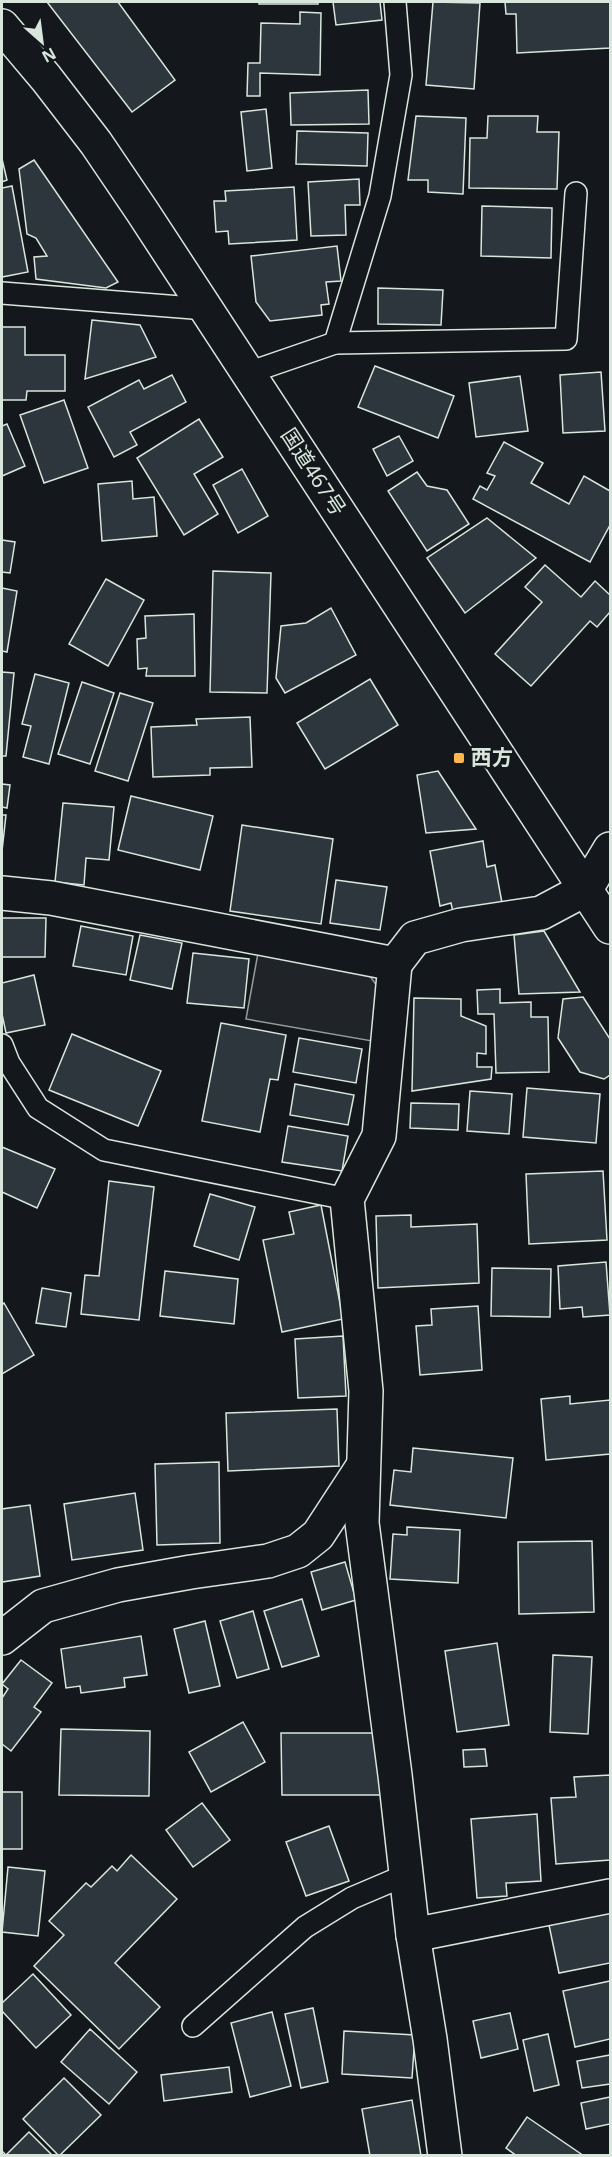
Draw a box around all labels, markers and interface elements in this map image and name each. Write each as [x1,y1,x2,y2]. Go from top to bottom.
north arrow [12,12,72,72]
text: N [38,42,60,68]
street label: 国道467号 [275,422,353,521]
place label: 西方 [471,743,513,771]
marker: 西方 [452,751,466,765]

